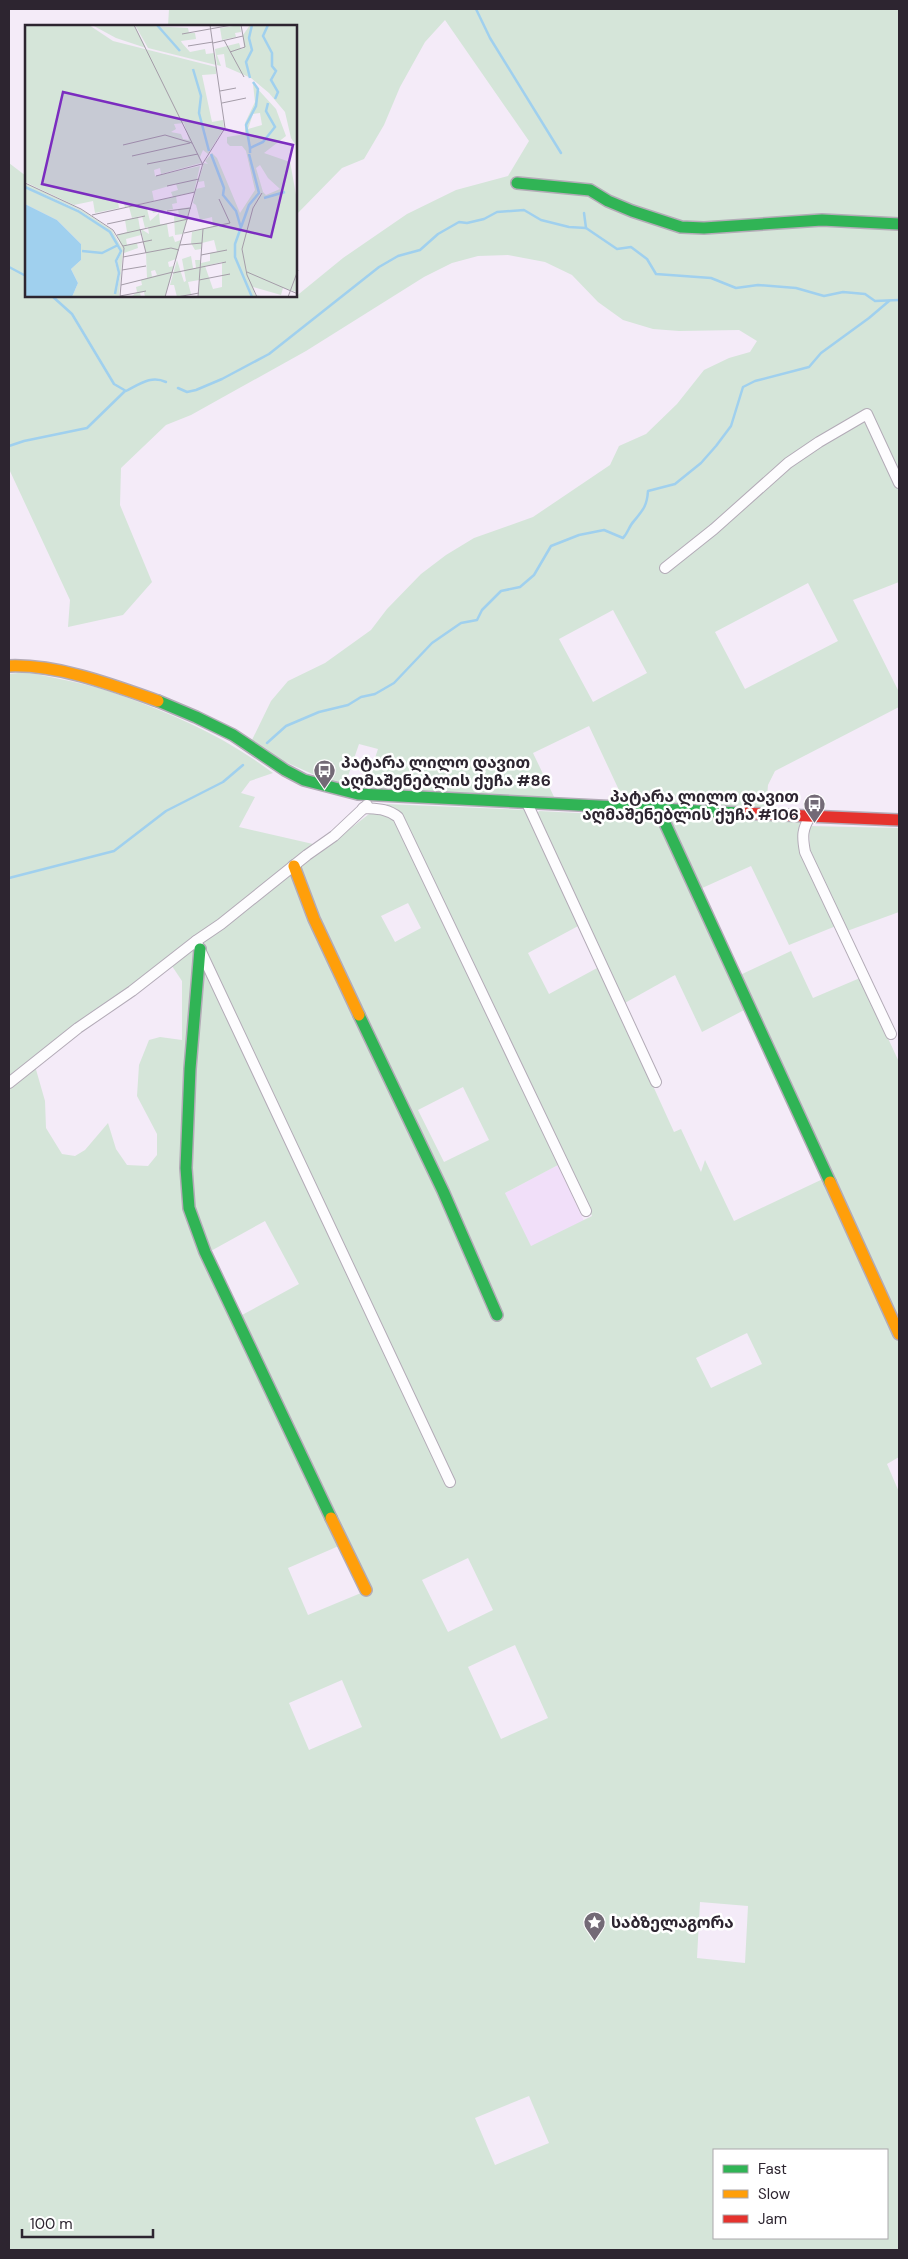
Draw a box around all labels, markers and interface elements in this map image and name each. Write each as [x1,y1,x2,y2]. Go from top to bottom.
inset map [25,25,298,298]
place label: პატარა ლილო დავით აღმაშენებლის ქუჩა #86 [341,752,551,791]
bus stop icon: პატარა ლილო დავით აღმაშენებლის ქუჩა #86 [313,759,337,790]
place label: პატარა ლილო დავით აღმაშენებლის ქუჩა #106 [582,786,799,825]
bus stop icon: პატარა ლილო დავით აღმაშენებლის ქუჩა #106 [803,793,827,824]
place icon: საბზელაგორა [583,1910,607,1941]
place label: საბზელაგორა [611,1912,734,1933]
legend [713,2149,888,2239]
text: Fast [758,2159,787,2179]
text: Slow [758,2184,791,2204]
scale bar [22,2206,154,2238]
text: Jam [758,2209,787,2229]
text: 100 m [30,2214,73,2234]

